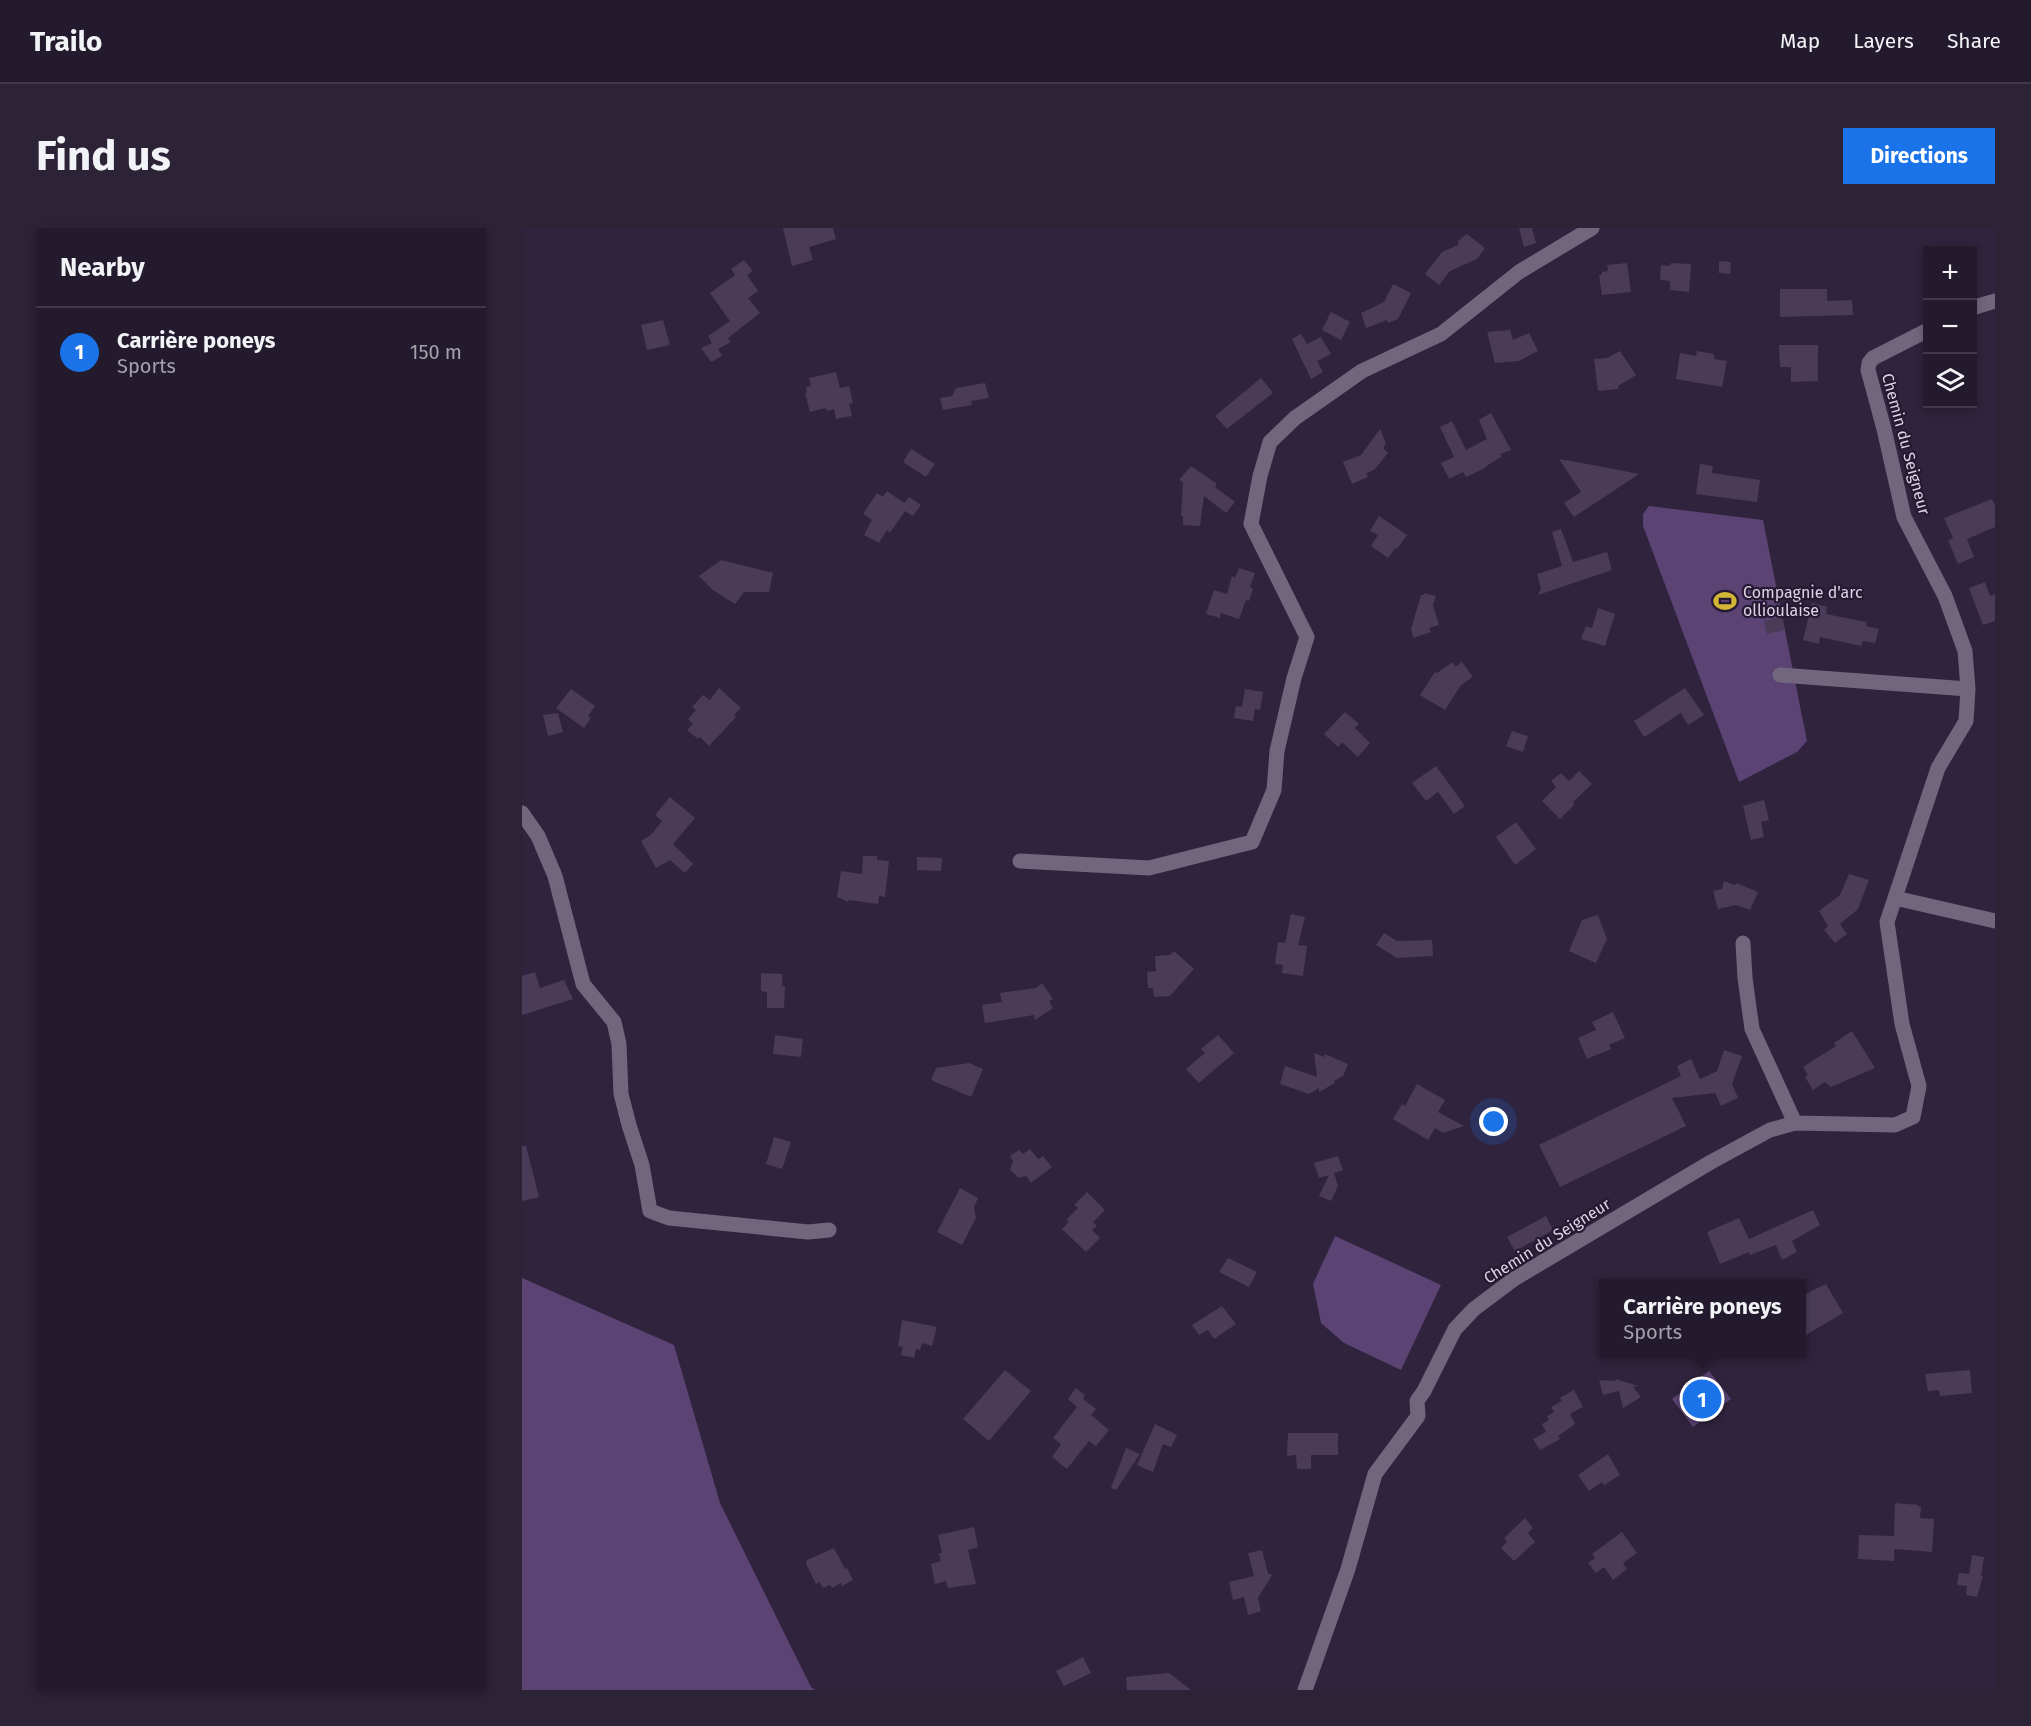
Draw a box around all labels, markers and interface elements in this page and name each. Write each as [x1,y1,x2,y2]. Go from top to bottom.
text: Trailo [30,25,102,58]
text: Map [1780,28,1820,54]
text: Layers [1853,28,1914,54]
text: Share [1947,28,2001,54]
button: Directions [1843,128,1995,184]
text: Find us [36,131,171,181]
map controls [1923,246,1977,408]
button: + [1923,246,1977,300]
text: Nearby [60,252,145,283]
button: − [1923,300,1977,354]
text: Carrière poneys [117,327,275,354]
text: 1 [75,340,84,364]
text: 150 m [410,340,462,364]
text: Sports [117,354,176,378]
button: layers [1923,354,1977,408]
street label: Chemin du Seigneur [1878,371,1934,518]
place label: Compagnie d'arc ollioulaise [1743,583,1863,620]
sports icon: Compagnie d'arc ollioulaise [1712,588,1738,614]
your location [1479,1107,1508,1136]
street label: Chemin du Seigneur [1480,1194,1615,1288]
popup [1599,1279,1806,1357]
text: Carrière poneys [1623,1293,1782,1320]
text: Sports [1623,1320,1682,1344]
pin: 1 [1682,1376,1722,1422]

